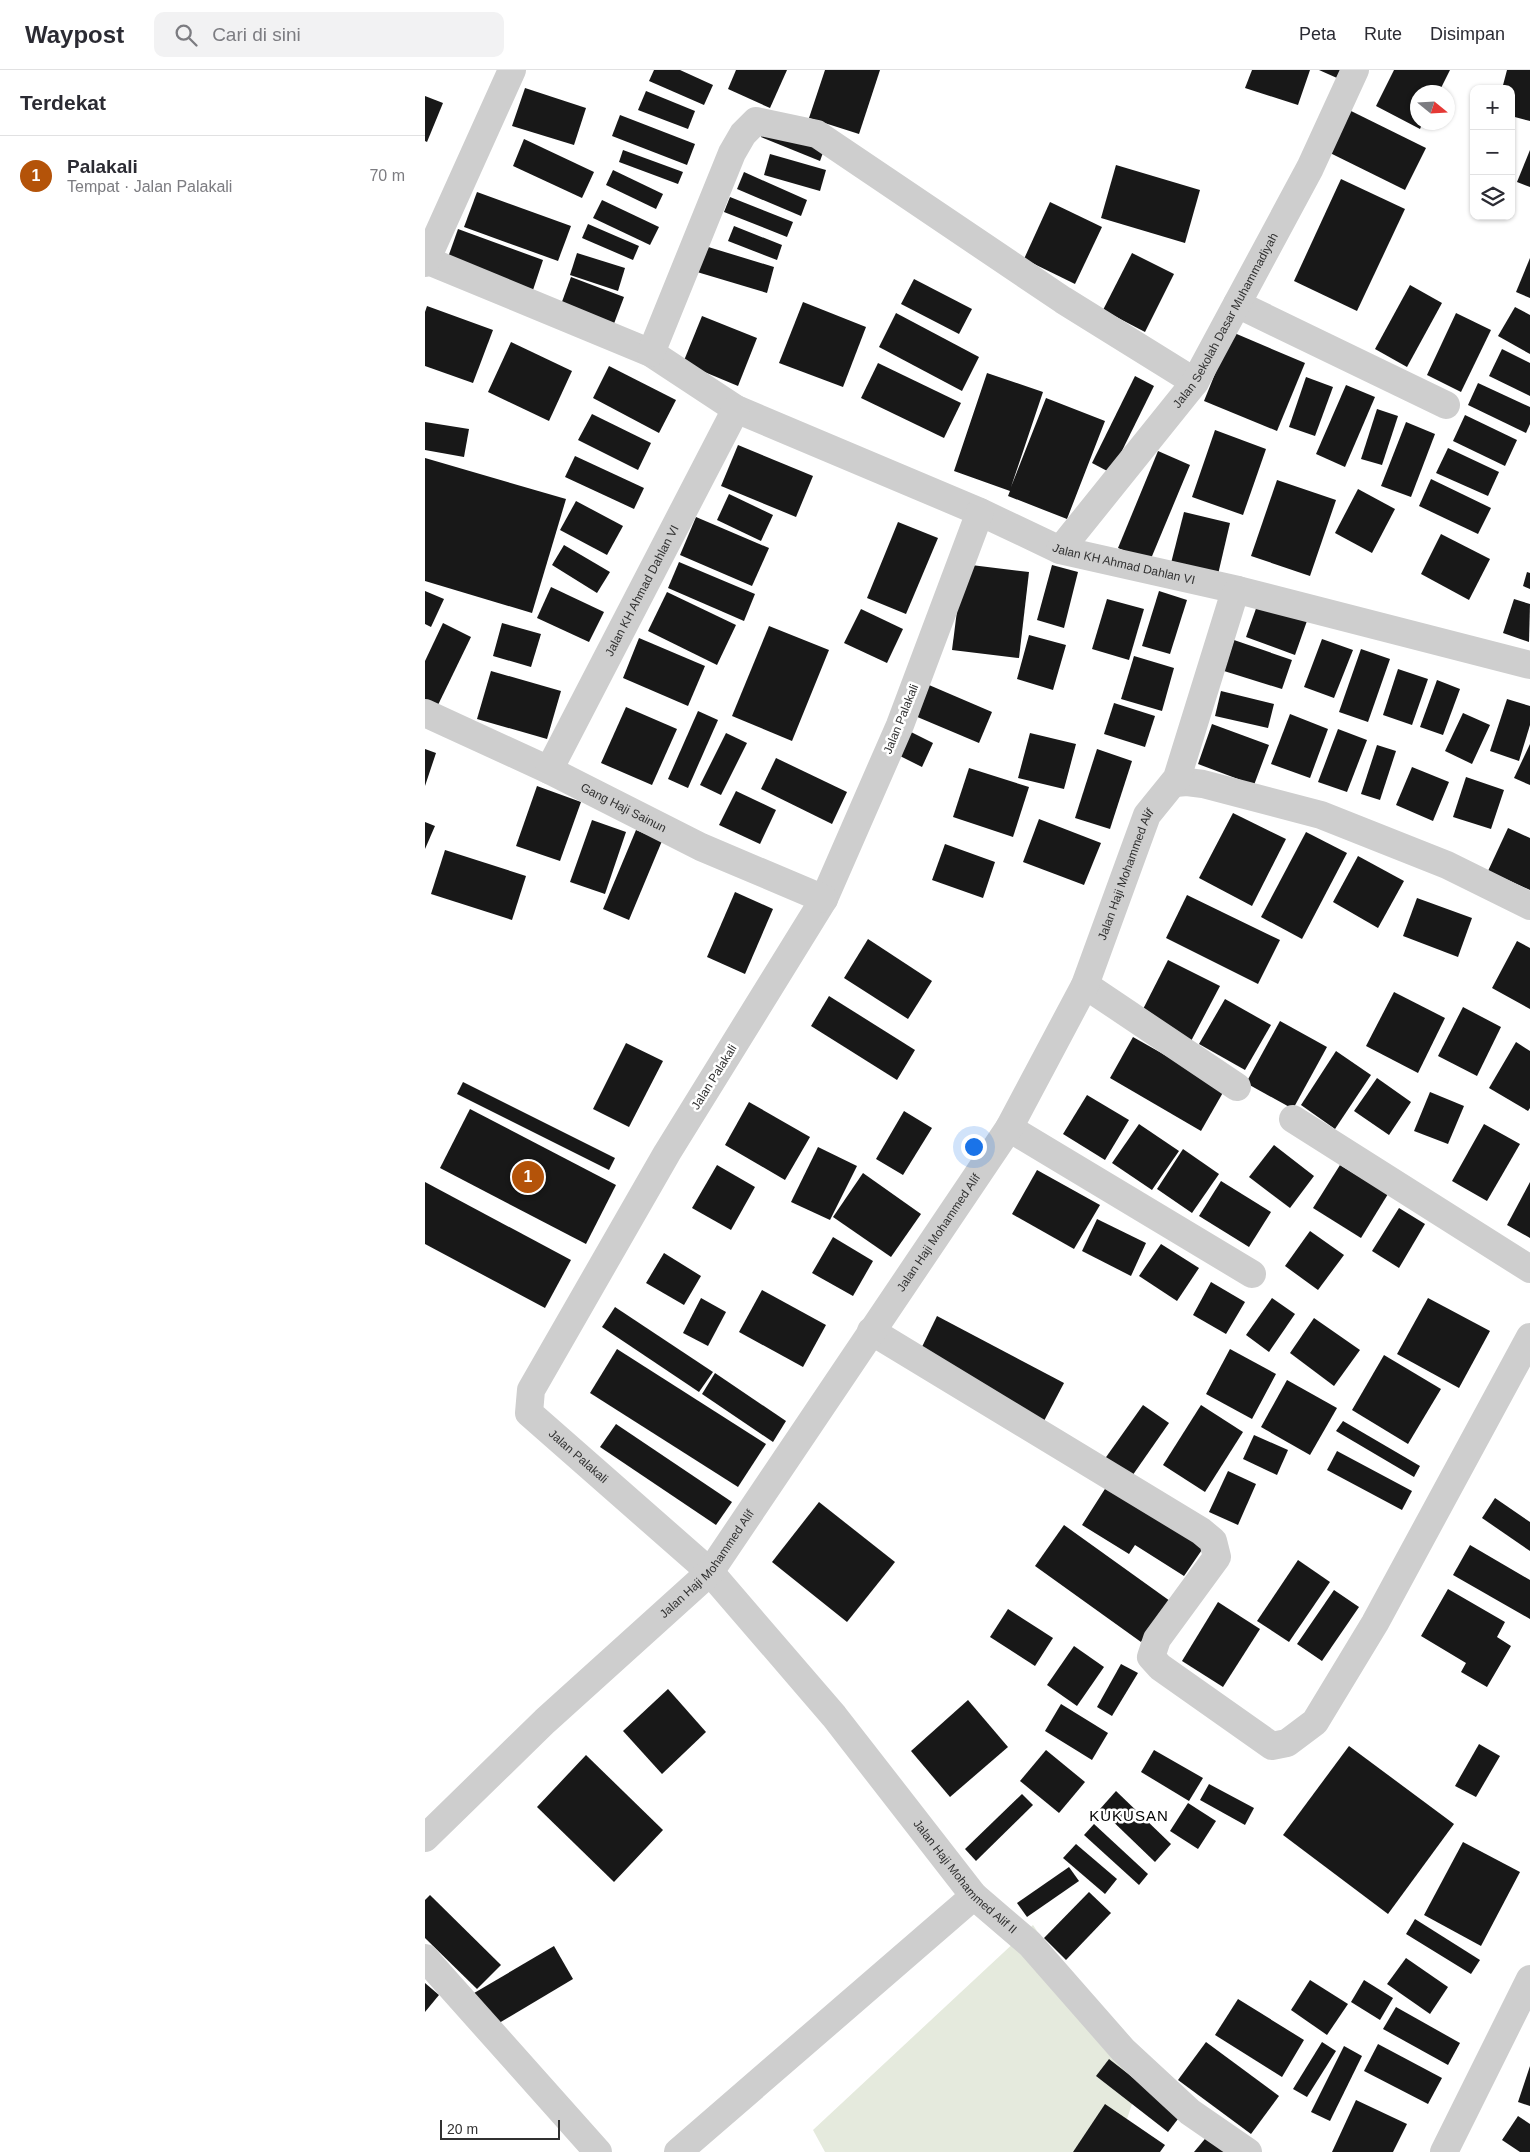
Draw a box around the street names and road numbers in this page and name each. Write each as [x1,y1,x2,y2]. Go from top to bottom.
street label: Jalan Sekolah Dasar Muhammadiyah [1170,230,1281,411]
street label: Jalan KH Ahmad Dahlan VI [602,523,682,659]
street label: Jalan KH Ahmad Dahlan VI [1050,540,1196,587]
street label: Jalan Palakali [881,682,921,756]
street label: Gang Haji Sainun [578,780,669,835]
street label: Jalan Haji Mohammed Alif [1095,805,1157,942]
street label: Jalan Palakali [688,1042,740,1112]
street label: Jalan Haji Mohammed Alif [894,1171,983,1294]
street label: Jalan Palakali [546,1427,611,1486]
street label: Jalan Haji Mohammed Alif [657,1507,757,1621]
street label: Jalan Haji Mohammed Alif II [910,1817,1020,1937]

